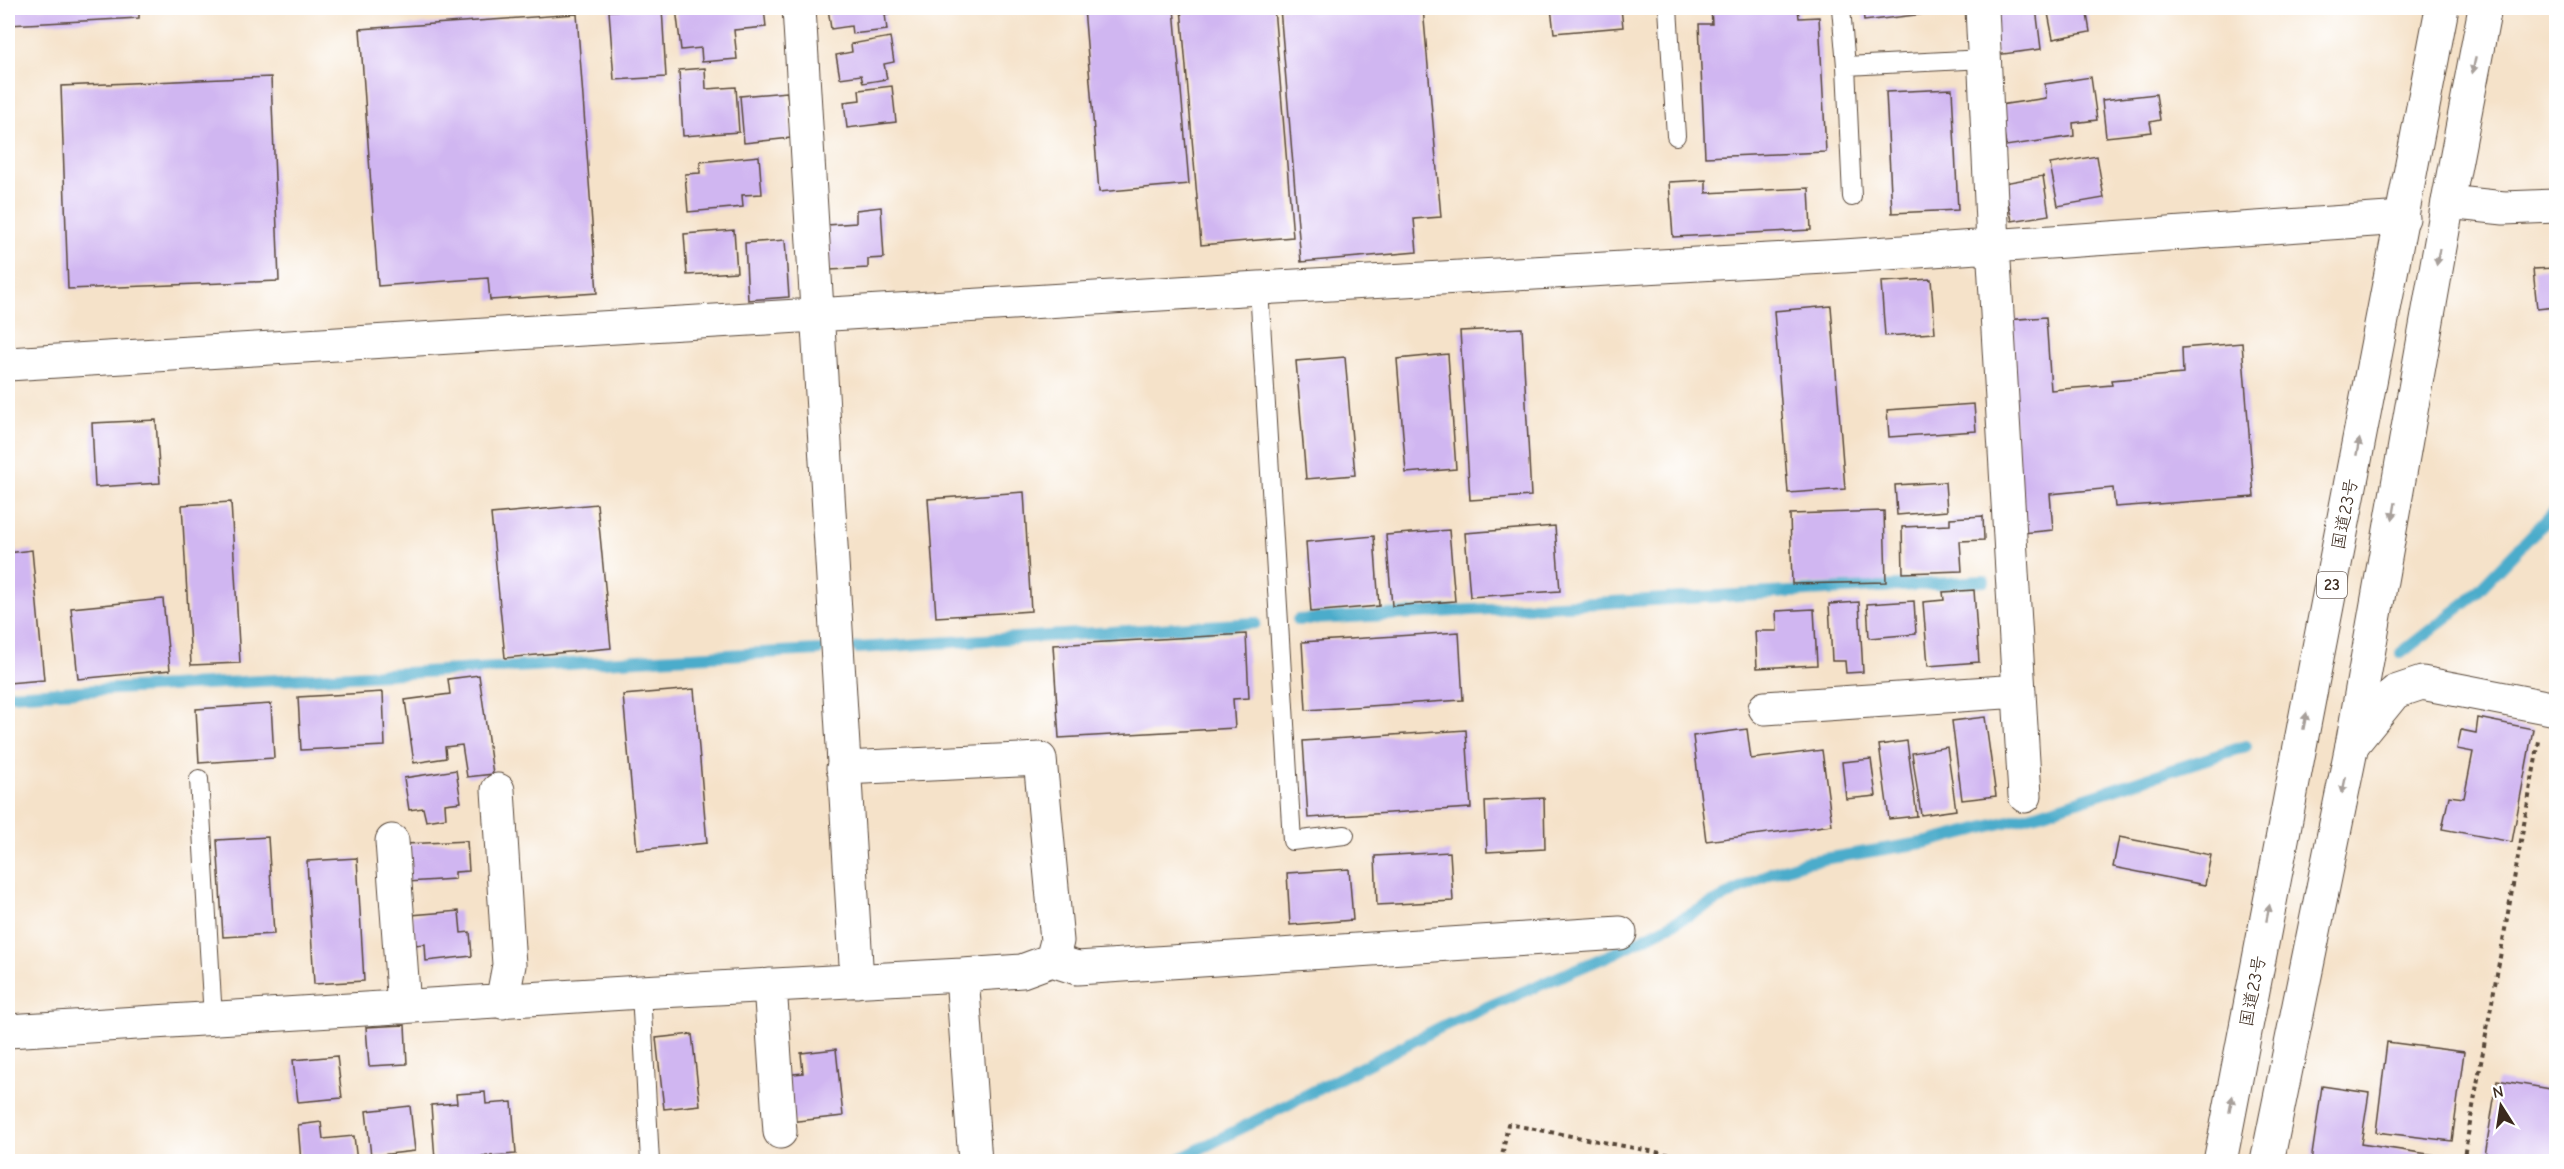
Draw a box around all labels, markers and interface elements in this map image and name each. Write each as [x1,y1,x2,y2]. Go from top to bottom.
one-way arrow [2469,56,2478,75]
one-way arrow [2434,247,2443,266]
one-way arrow [2354,438,2363,457]
street label: 国道23号 [2328,476,2362,552]
one-way arrow [2389,501,2398,520]
road number: 23 [2317,572,2347,598]
one-way arrow [2301,712,2310,731]
one-way arrow [2339,776,2348,795]
one-way arrow [2264,903,2273,922]
street label: 国道23号 [2236,953,2270,1029]
north arrow [2471,1076,2531,1136]
text: N [2491,1082,2505,1102]
one-way arrow [2227,1094,2236,1113]

